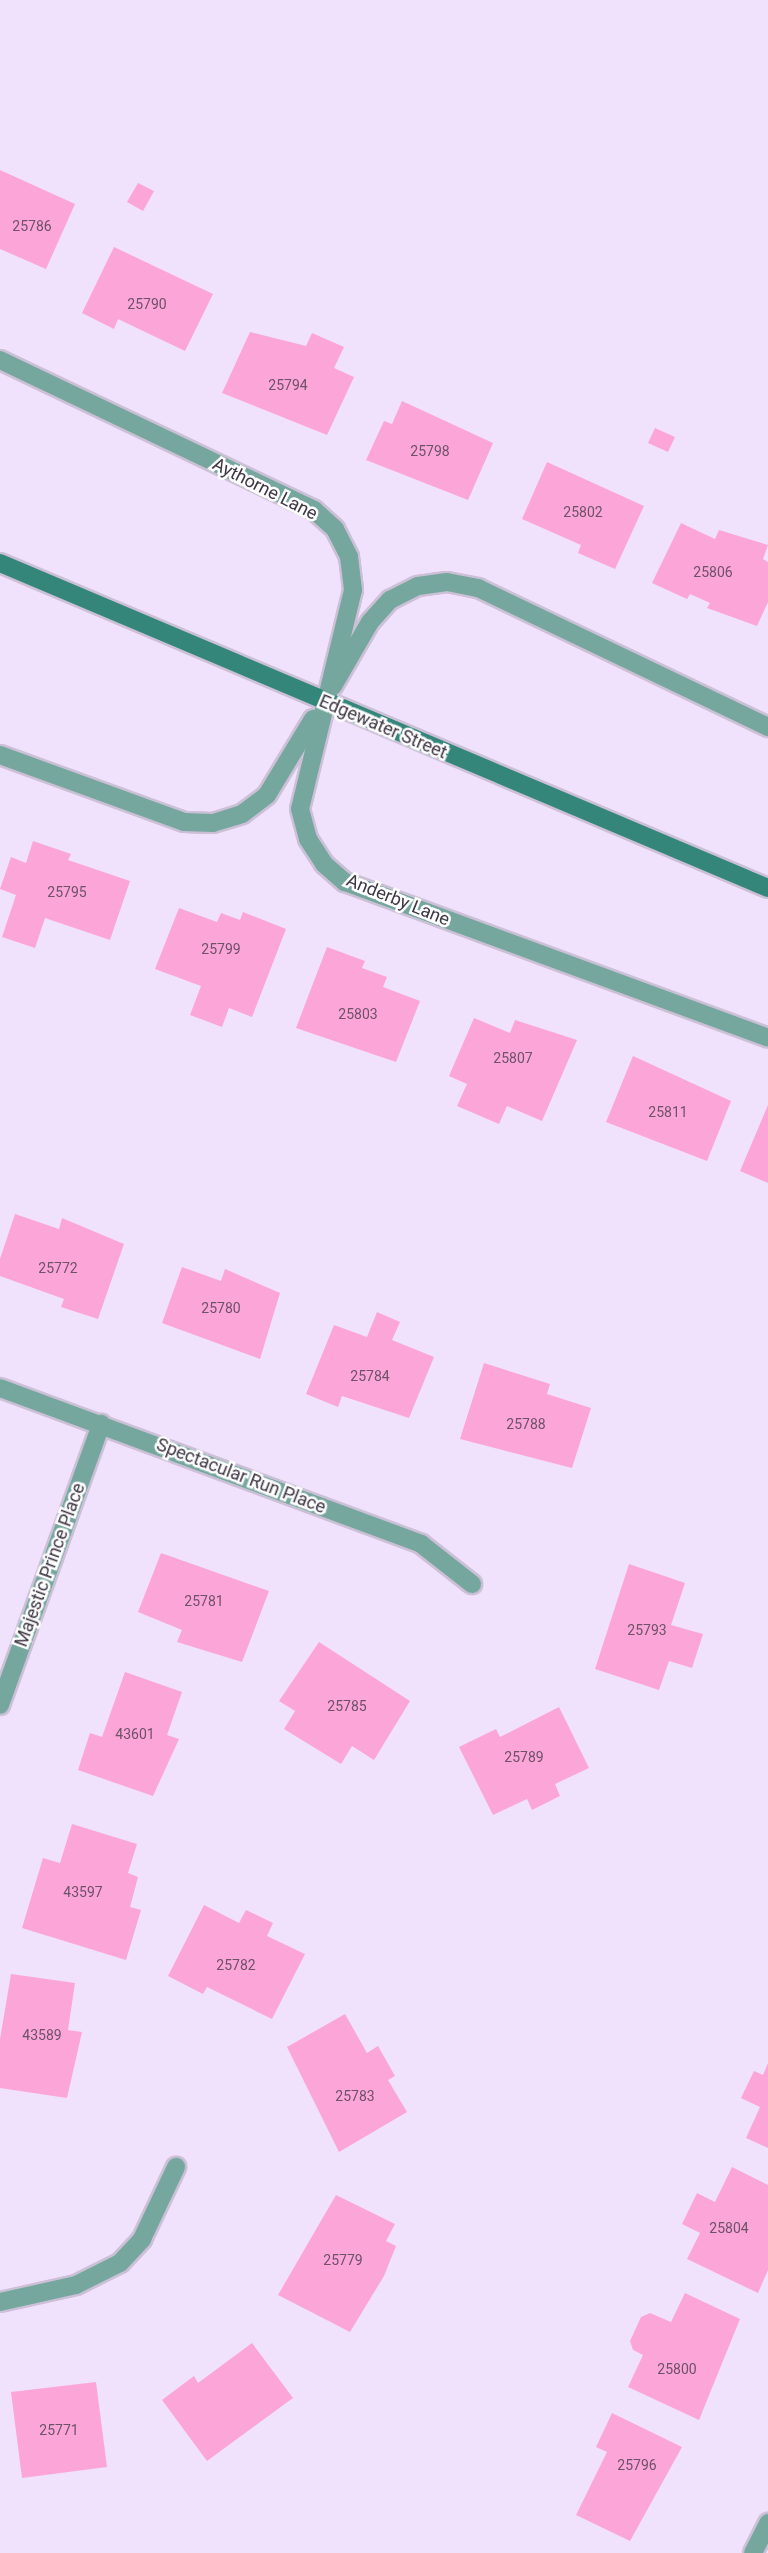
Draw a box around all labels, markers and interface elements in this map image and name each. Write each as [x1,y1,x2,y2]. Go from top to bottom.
house number: 25786 [12,218,52,234]
house number: 25790 [127,296,167,312]
house number: 25794 [268,377,308,393]
house number: 25798 [410,443,450,459]
street label: Aythorne Lane [209,453,321,525]
house number: 25802 [563,504,603,520]
house number: 25806 [693,564,733,580]
street label: Edgewater Street [316,690,450,764]
street label: Anderby Lane [343,869,453,931]
house number: 25795 [47,884,87,900]
house number: 25799 [201,941,241,957]
house number: 25803 [338,1006,378,1022]
house number: 25807 [493,1050,533,1066]
house number: 25811 [648,1104,688,1120]
house number: 25772 [38,1260,78,1276]
house number: 25780 [201,1300,241,1316]
house number: 25784 [350,1368,390,1384]
house number: 25788 [506,1416,546,1432]
street label: Spectacular Run Place [153,1434,329,1518]
street label: Majestic Prince Place [10,1480,90,1650]
house number: 25781 [184,1593,224,1609]
house number: 25793 [627,1622,667,1638]
house number: 25785 [327,1698,367,1714]
house number: 43601 [115,1726,155,1742]
house number: 25789 [504,1749,544,1765]
house number: 43597 [63,1884,103,1900]
house number: 25782 [216,1957,256,1973]
house number: 43589 [22,2027,62,2043]
house number: 25783 [335,2088,375,2104]
house number: 25804 [709,2220,749,2236]
house number: 25779 [323,2252,363,2268]
house number: 25800 [657,2361,697,2377]
house number: 25771 [39,2422,79,2438]
house number: 25796 [617,2457,657,2473]

